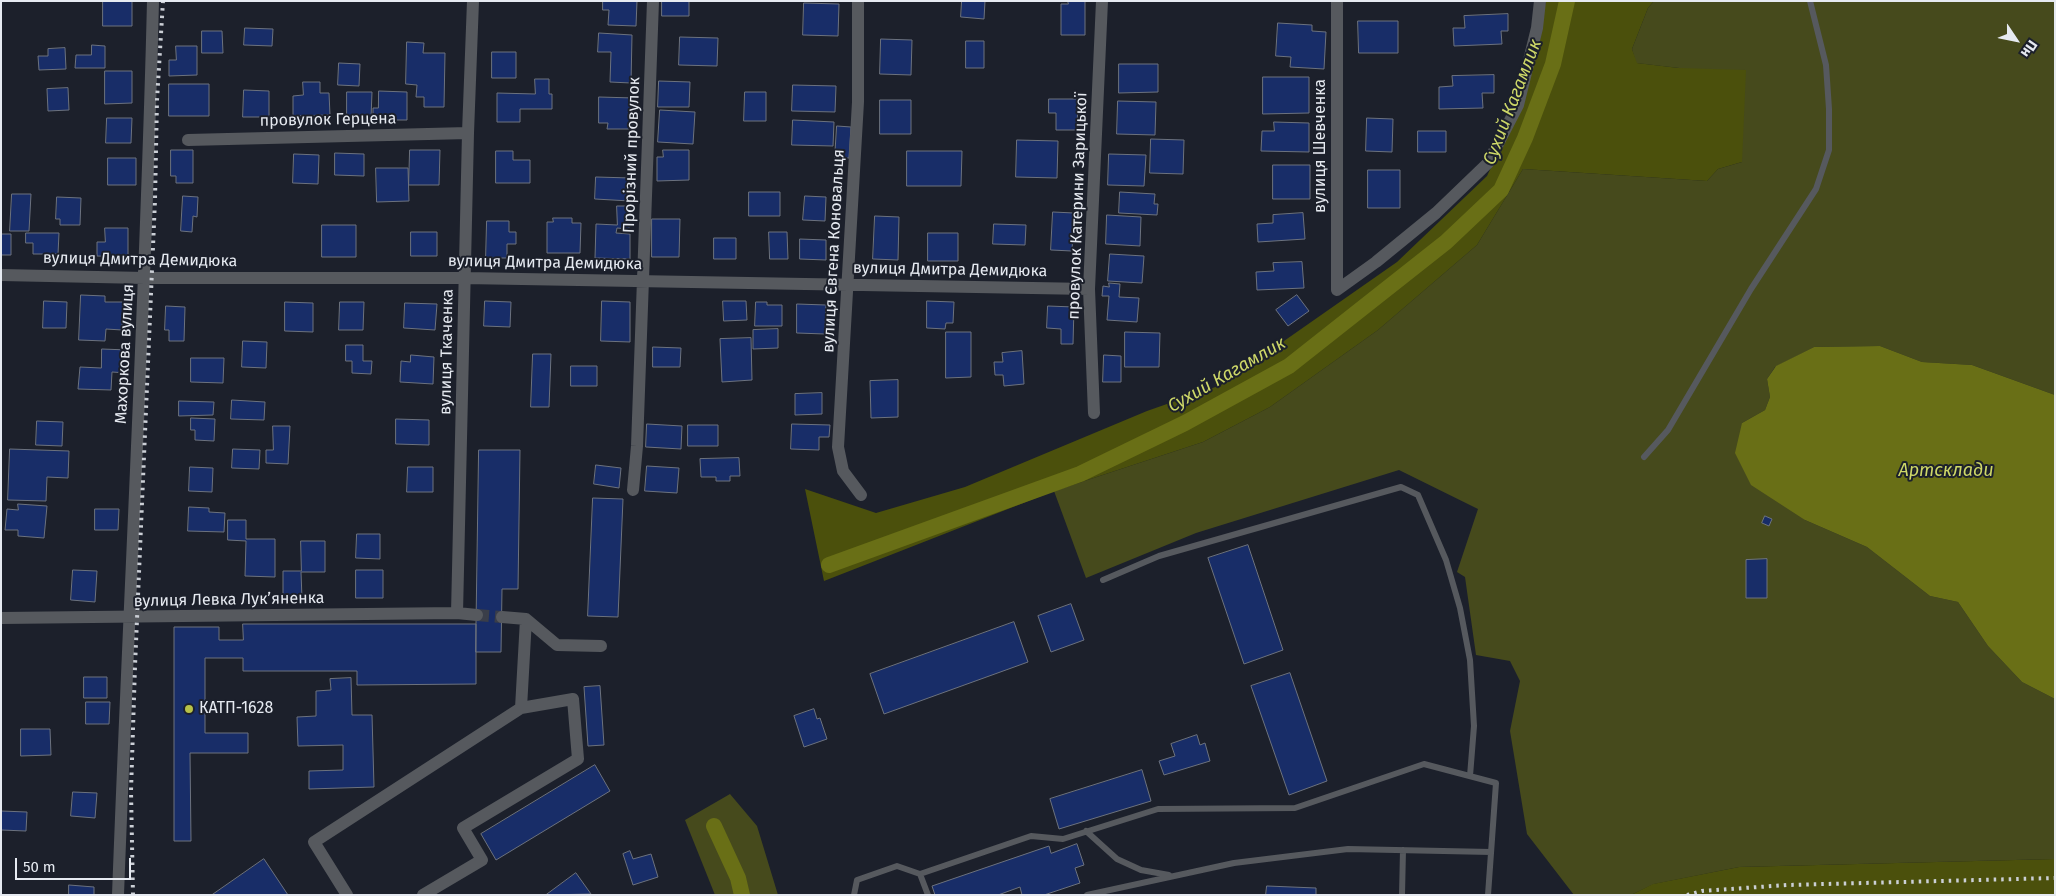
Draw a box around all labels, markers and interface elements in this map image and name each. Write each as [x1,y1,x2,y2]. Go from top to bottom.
north arrow [1991,15,2041,65]
water label: Сухий Кагамлик [1479,36,1547,168]
text: Пн [2017,37,2041,61]
street label: Прорізний провулок [620,77,644,233]
street label: вулиця Шевченка [1311,79,1331,213]
street label: провулок Катерини Зарицької [1064,92,1092,320]
street label: провулок Герцена [259,109,397,131]
street label: вулиця Євгена Коновальця [819,149,849,353]
street label: вулиця Дмитра Демидюка [43,249,237,271]
street label: вулиця Дмитра Демидюка [448,252,642,274]
street label: вулиця Дмитра Демидюка [853,259,1047,281]
street label: Махоркова вулиця [112,283,138,425]
street label: вулиця Ткаченка [436,289,458,415]
water label: Сухий Кагамлик [1164,332,1290,418]
water label: Артсклади [1898,460,1994,482]
street label: вулиця Левка Лукʼяненка [134,589,324,611]
place label: КАТП-1628 [199,699,273,719]
marker: КАТП-1628 [183,703,195,715]
scale bar [18,848,134,880]
text: 50 m [23,858,56,876]

